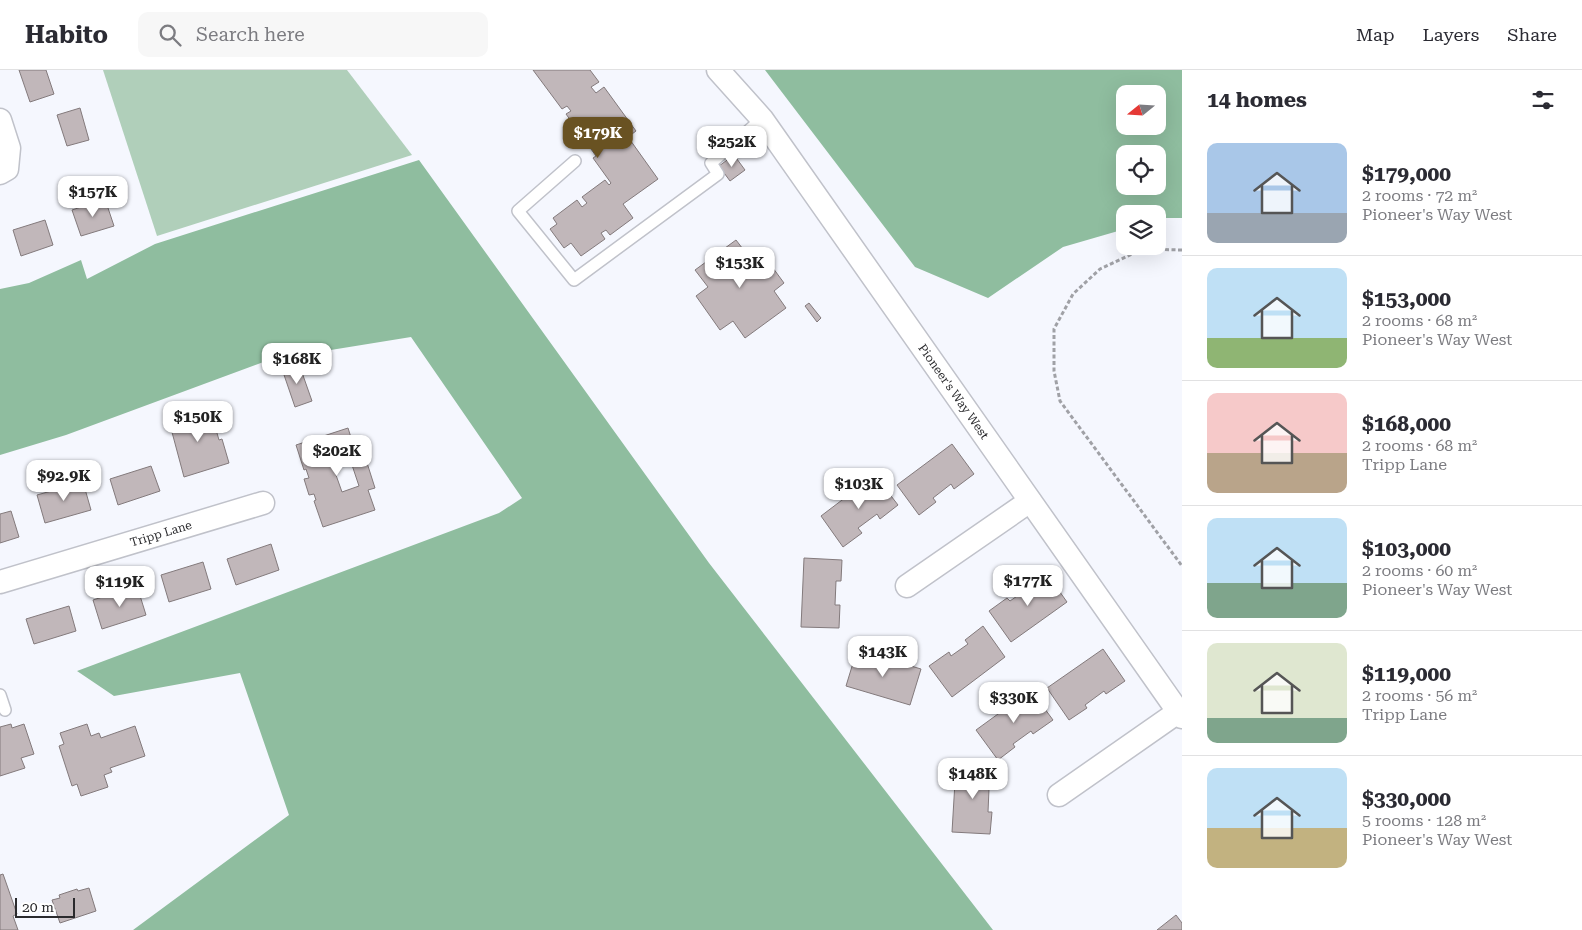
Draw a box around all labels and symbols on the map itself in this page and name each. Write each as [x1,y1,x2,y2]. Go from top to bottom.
north arrow [1116,85,1166,135]
pin: $179K [563,116,633,159]
pin: $252K [697,126,767,168]
pin: $157K [58,176,128,218]
pin: $153K [705,246,775,289]
street label: Pioneer's Way West [915,341,992,442]
pin: $168K [262,342,332,385]
pin: $150K [163,400,233,443]
pin: $202K [302,434,372,477]
pin: $92.9K [23,460,105,502]
pin: $103K [824,468,894,510]
street label: Tripp Lane [128,518,194,550]
pin: $177K [993,564,1063,607]
pin: $119K [85,566,155,608]
pin: $143K [848,636,918,678]
pin: $330K [979,682,1049,724]
pin: $148K [938,758,1008,800]
scale bar [15,895,75,918]

